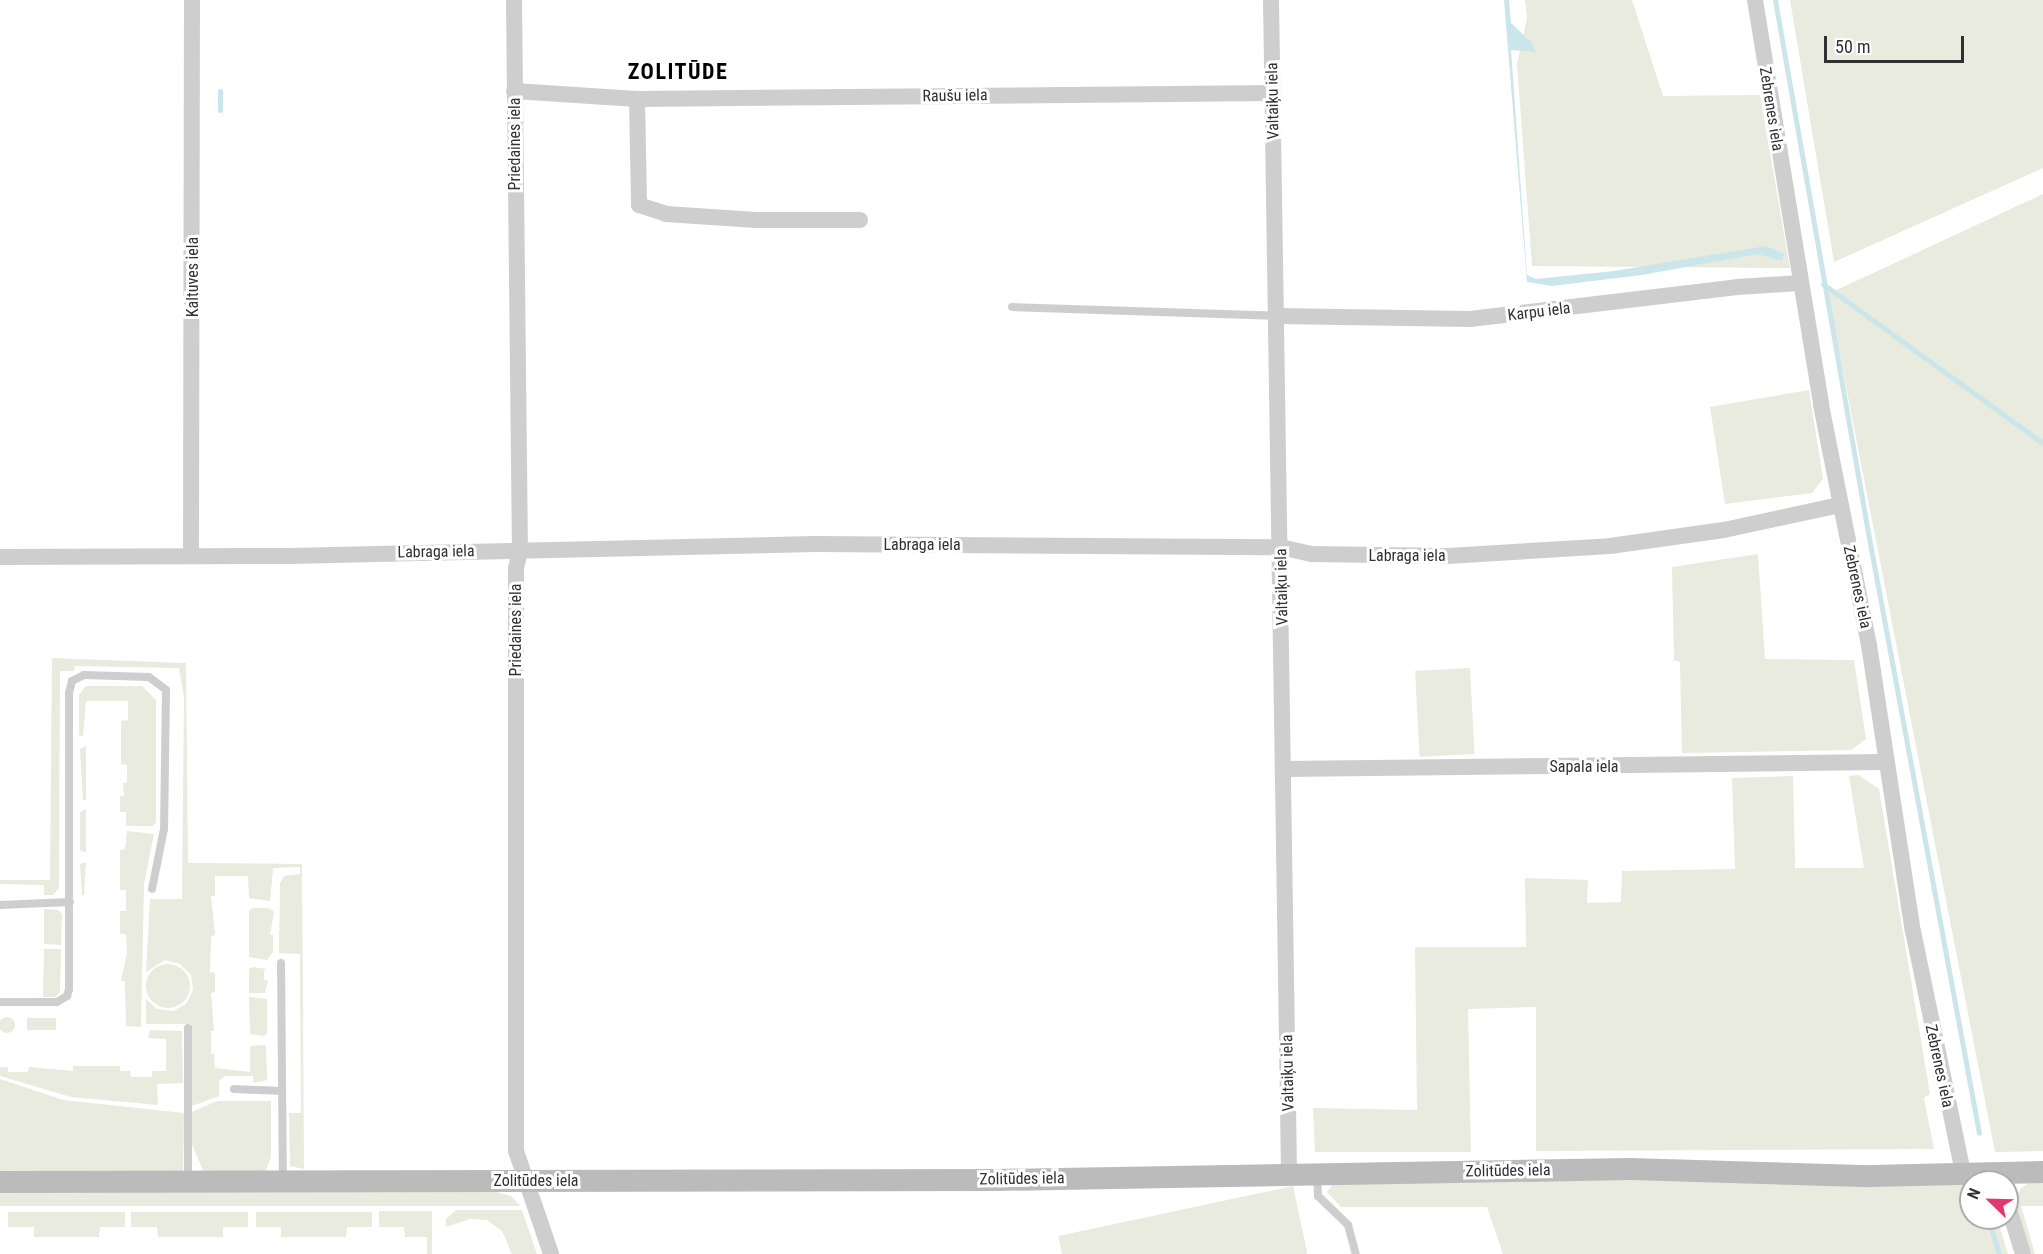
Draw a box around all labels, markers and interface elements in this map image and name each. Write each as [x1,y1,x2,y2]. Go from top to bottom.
scale bar [1827,24,1966,62]
text: 50 m [1835,36,1870,57]
district label: ZOLITŪDE [628,59,728,85]
street label: Valtaiķu iela [1263,62,1283,140]
street label: Zebrenes iela [1755,66,1787,152]
street label: Raušu iela [922,86,988,106]
street label: Priedaines iela [505,98,525,190]
street label: Kaltuves iela [183,237,203,317]
street label: Karpu iela [1507,299,1571,325]
street label: Labraga iela [883,535,961,555]
street label: Labraga iela [397,542,475,562]
street label: Zebrenes iela [1839,544,1875,630]
street label: Labraga iela [1368,546,1446,566]
street label: Valtaiķu iela [1272,548,1292,626]
street label: Priedaines iela [506,584,526,676]
street label: Sapala iela [1549,757,1619,777]
street label: Zebrenes iela [1921,1023,1957,1109]
street label: Valtaiķu iela [1278,1034,1298,1112]
street label: Zolitūdes iela [1465,1161,1551,1181]
street label: Zolitūdes iela [979,1169,1065,1189]
north arrow [1959,1170,2019,1230]
street label: Zolitūdes iela [494,1171,578,1191]
text: N [1963,1185,1984,1202]

